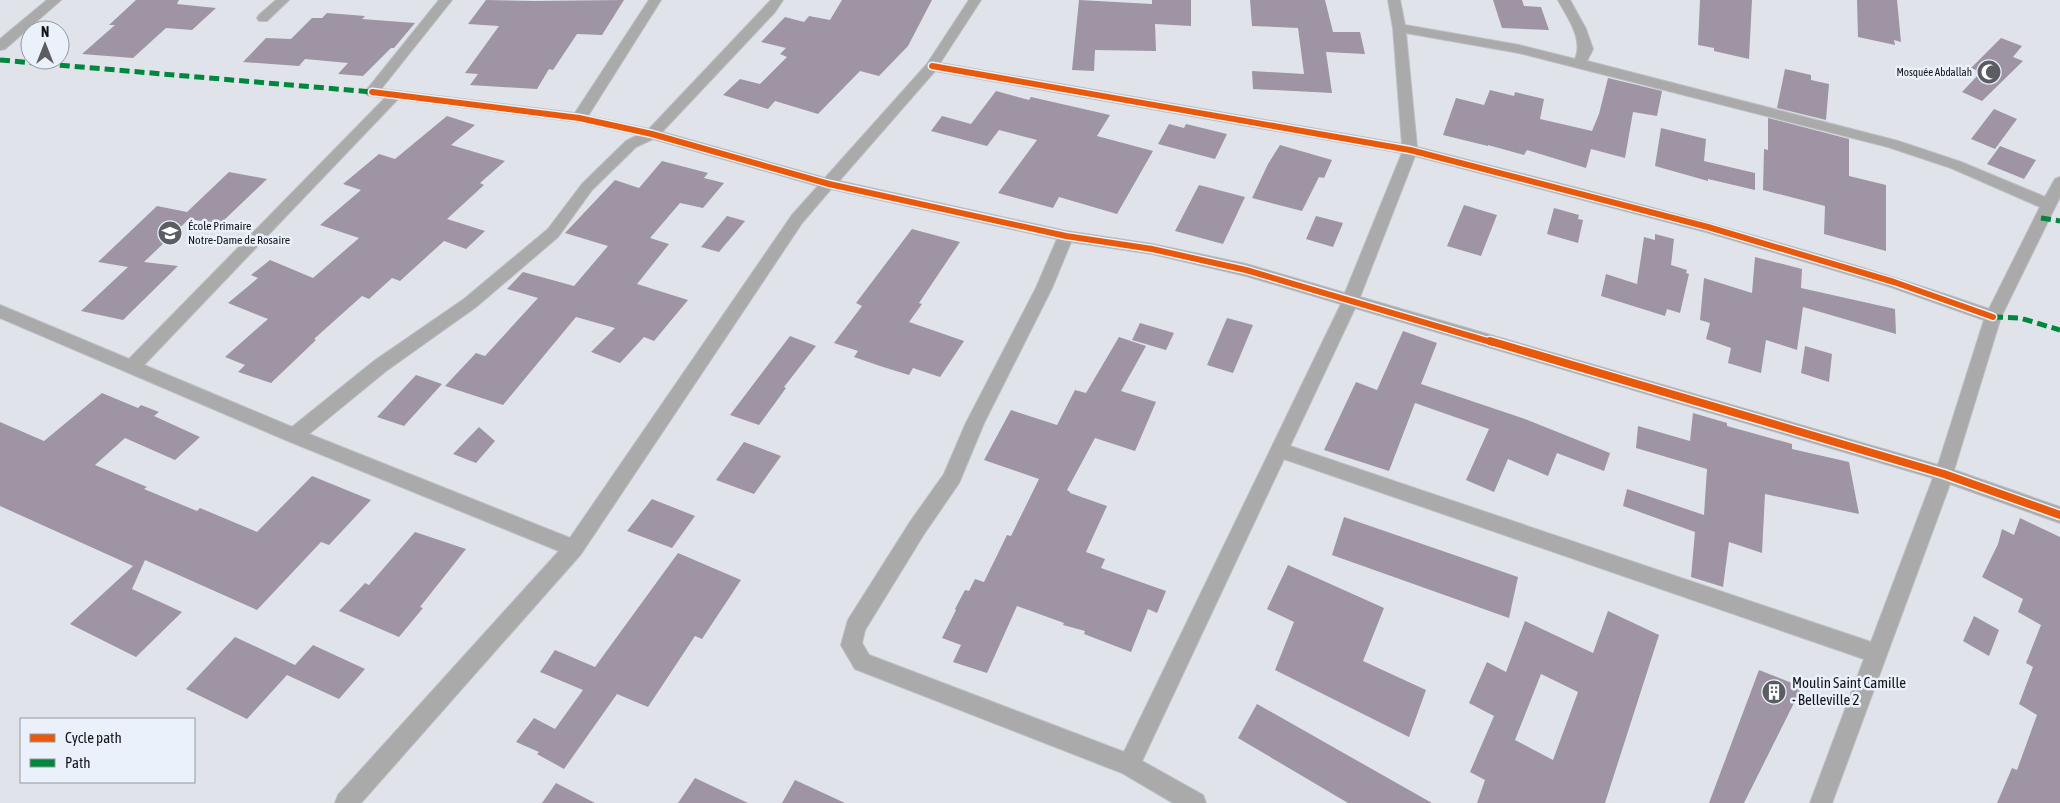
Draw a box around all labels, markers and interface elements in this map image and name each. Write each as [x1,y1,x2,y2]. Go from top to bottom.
north arrow [20,20,70,70]
text: N [41,24,49,40]
mosque icon: Mosquée Abdallah [1976,59,2002,85]
place label: Mosquée Abdallah [1896,66,1972,78]
place label: École Primaire Notre-Dame de Rosaire [188,219,290,247]
school or university icon: École Primaire Notre-Dame de Rosaire [157,220,183,246]
place label: Moulin Saint Camille - Belleville 2 [1792,674,1906,708]
building icon: Moulin Saint Camille - Belleville 2 [1761,679,1787,705]
legend [20,718,195,783]
text: Cycle path [65,729,122,746]
text: Path [65,754,91,771]

